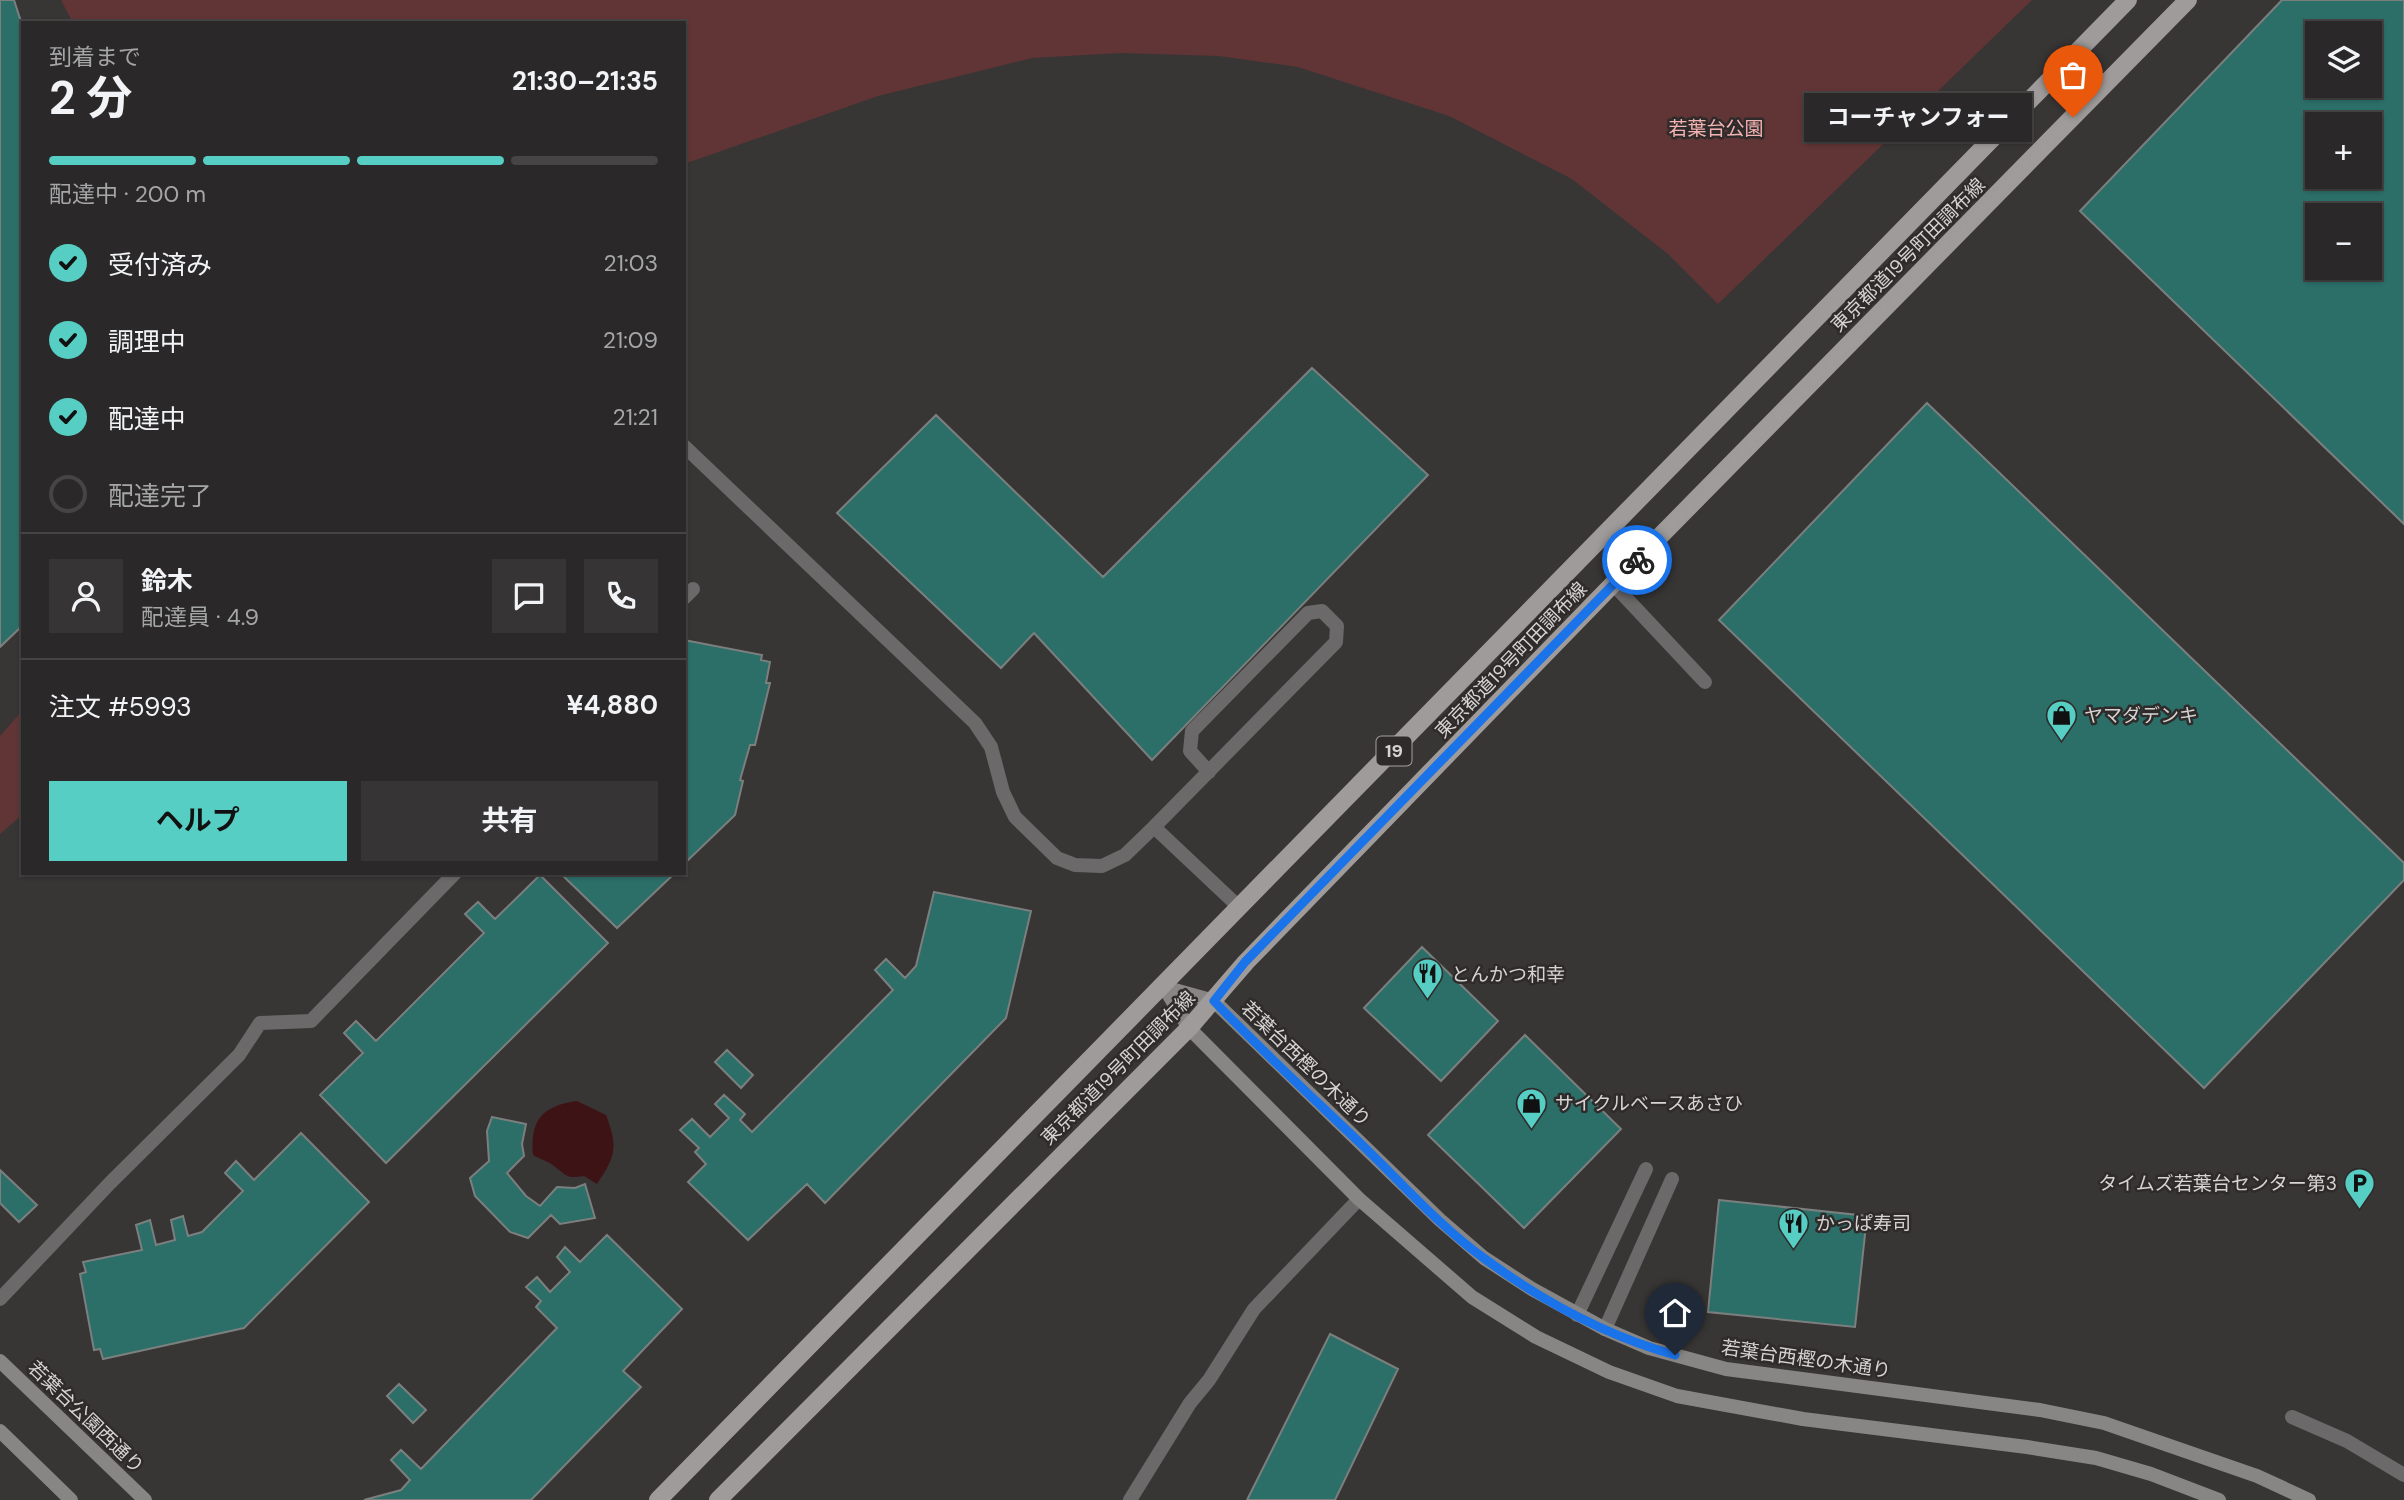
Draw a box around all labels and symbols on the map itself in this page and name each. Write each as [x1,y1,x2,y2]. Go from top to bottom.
pin [2043,45,2103,117]
callout: コーチャンフォー [1804,92,2031,142]
park label: 若葉台公園 [1668,116,1764,141]
street label: 東京都道19号町田調布線 [1826,173,1990,337]
courier [1602,525,1672,595]
street label: 東京都道19号町田調布線 [1430,577,1592,743]
shop icon: ヤマダデンキ [2044,698,2078,742]
place label: ヤマダデンキ [2084,703,2198,728]
road number: 19 [1376,736,1412,766]
restaurant icon: とんかつ和幸 [1411,957,1445,1001]
place label: とんかつ和幸 [1451,962,1565,987]
street label: 東京都道19号町田調布線 [1036,986,1200,1150]
street label: 若葉台西樫の木通り [1236,996,1376,1132]
shop icon: サイクルベースあさひ [1515,1086,1549,1130]
place label: サイクルベースあさひ [1555,1091,1743,1116]
parking icon: タイムズ若葉台センター第3 [2343,1166,2377,1210]
place label: タイムズ若葉台センター第3 [2098,1171,2337,1196]
restaurant icon: かっぱ寿司 [1776,1206,1810,1250]
place label: かっぱ寿司 [1816,1211,1911,1236]
pin [1645,1283,1705,1355]
street label: 若葉台西樫の木通り [1720,1335,1892,1383]
street label: 若葉台公園西通り [23,1355,149,1479]

